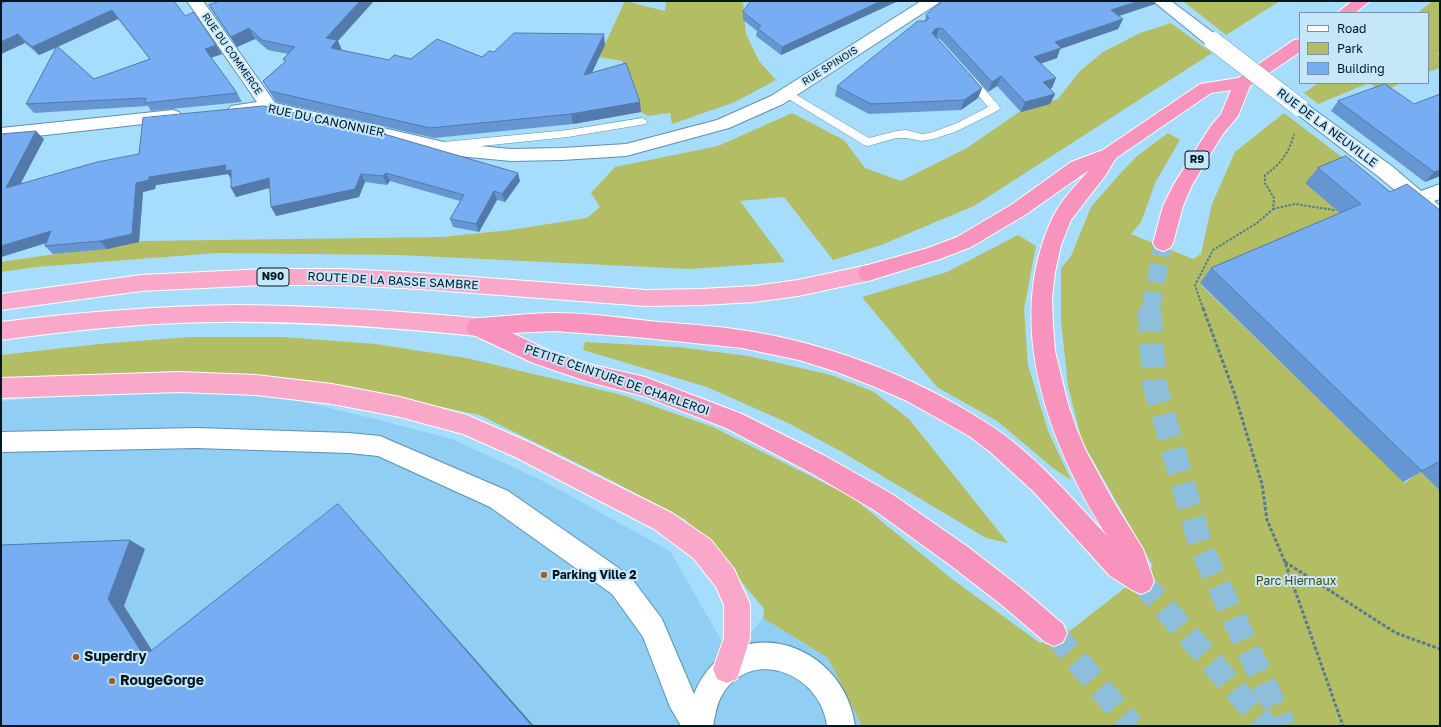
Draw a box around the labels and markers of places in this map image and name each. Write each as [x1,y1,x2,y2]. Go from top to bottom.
place label: Parking Ville 2 [552,568,637,582]
marker: Parking Ville 2 [539,570,549,580]
place label: Superdry [84,649,147,665]
marker: Superdry [71,652,81,662]
place label: RougeGorge [120,673,204,689]
marker: RougeGorge [107,676,117,686]

